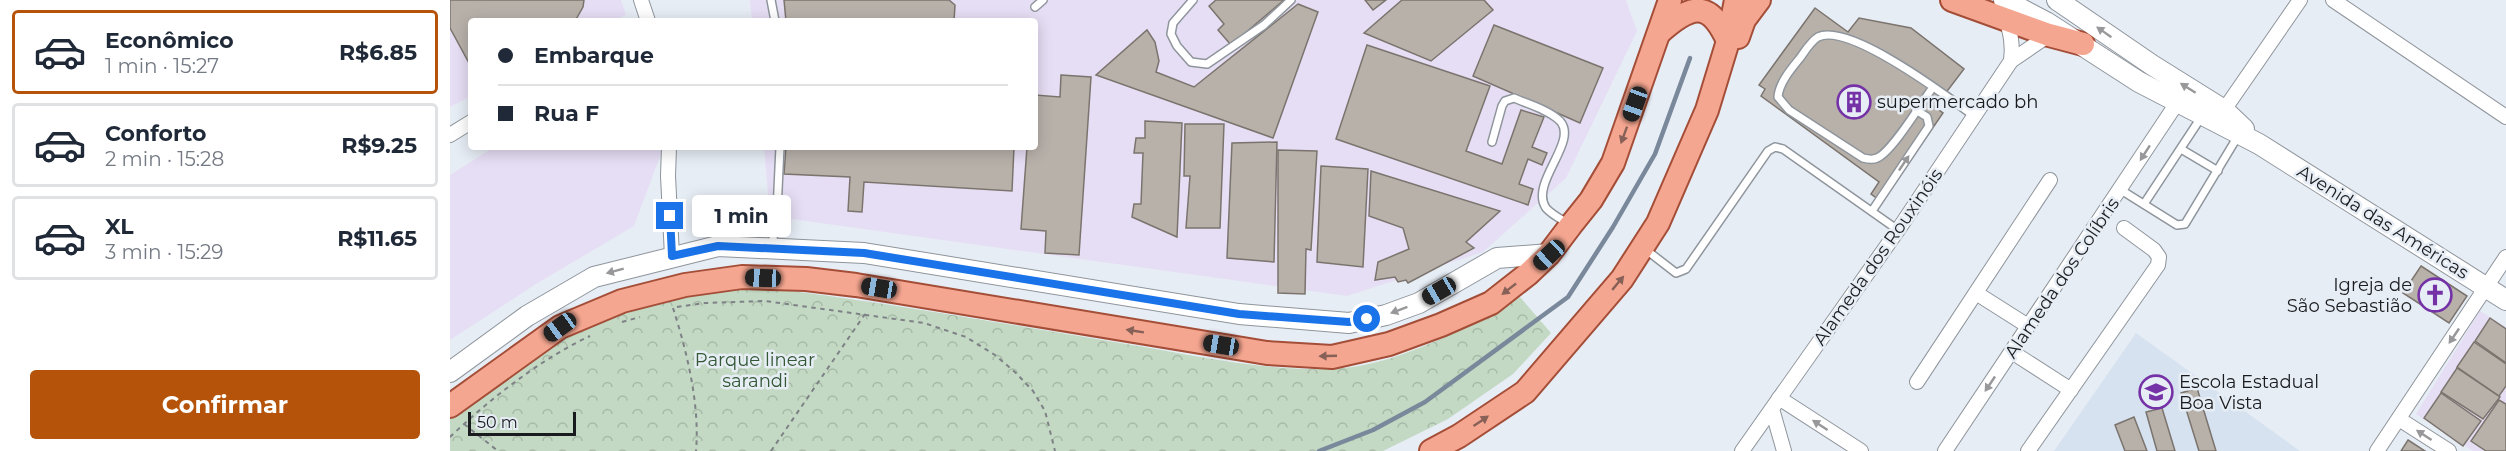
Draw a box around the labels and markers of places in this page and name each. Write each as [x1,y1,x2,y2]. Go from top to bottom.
building icon: supermercado bh [1836,84,1872,120]
place label: supermercado bh [1877,91,2038,113]
place label: Igreja de São Sebastião [2287,274,2412,317]
church icon: Igreja de São Sebastião [2417,277,2453,313]
place label: Escola Estadual Boa Vista [2179,371,2319,414]
school or university icon: Escola Estadual Boa Vista [2138,374,2174,410]

